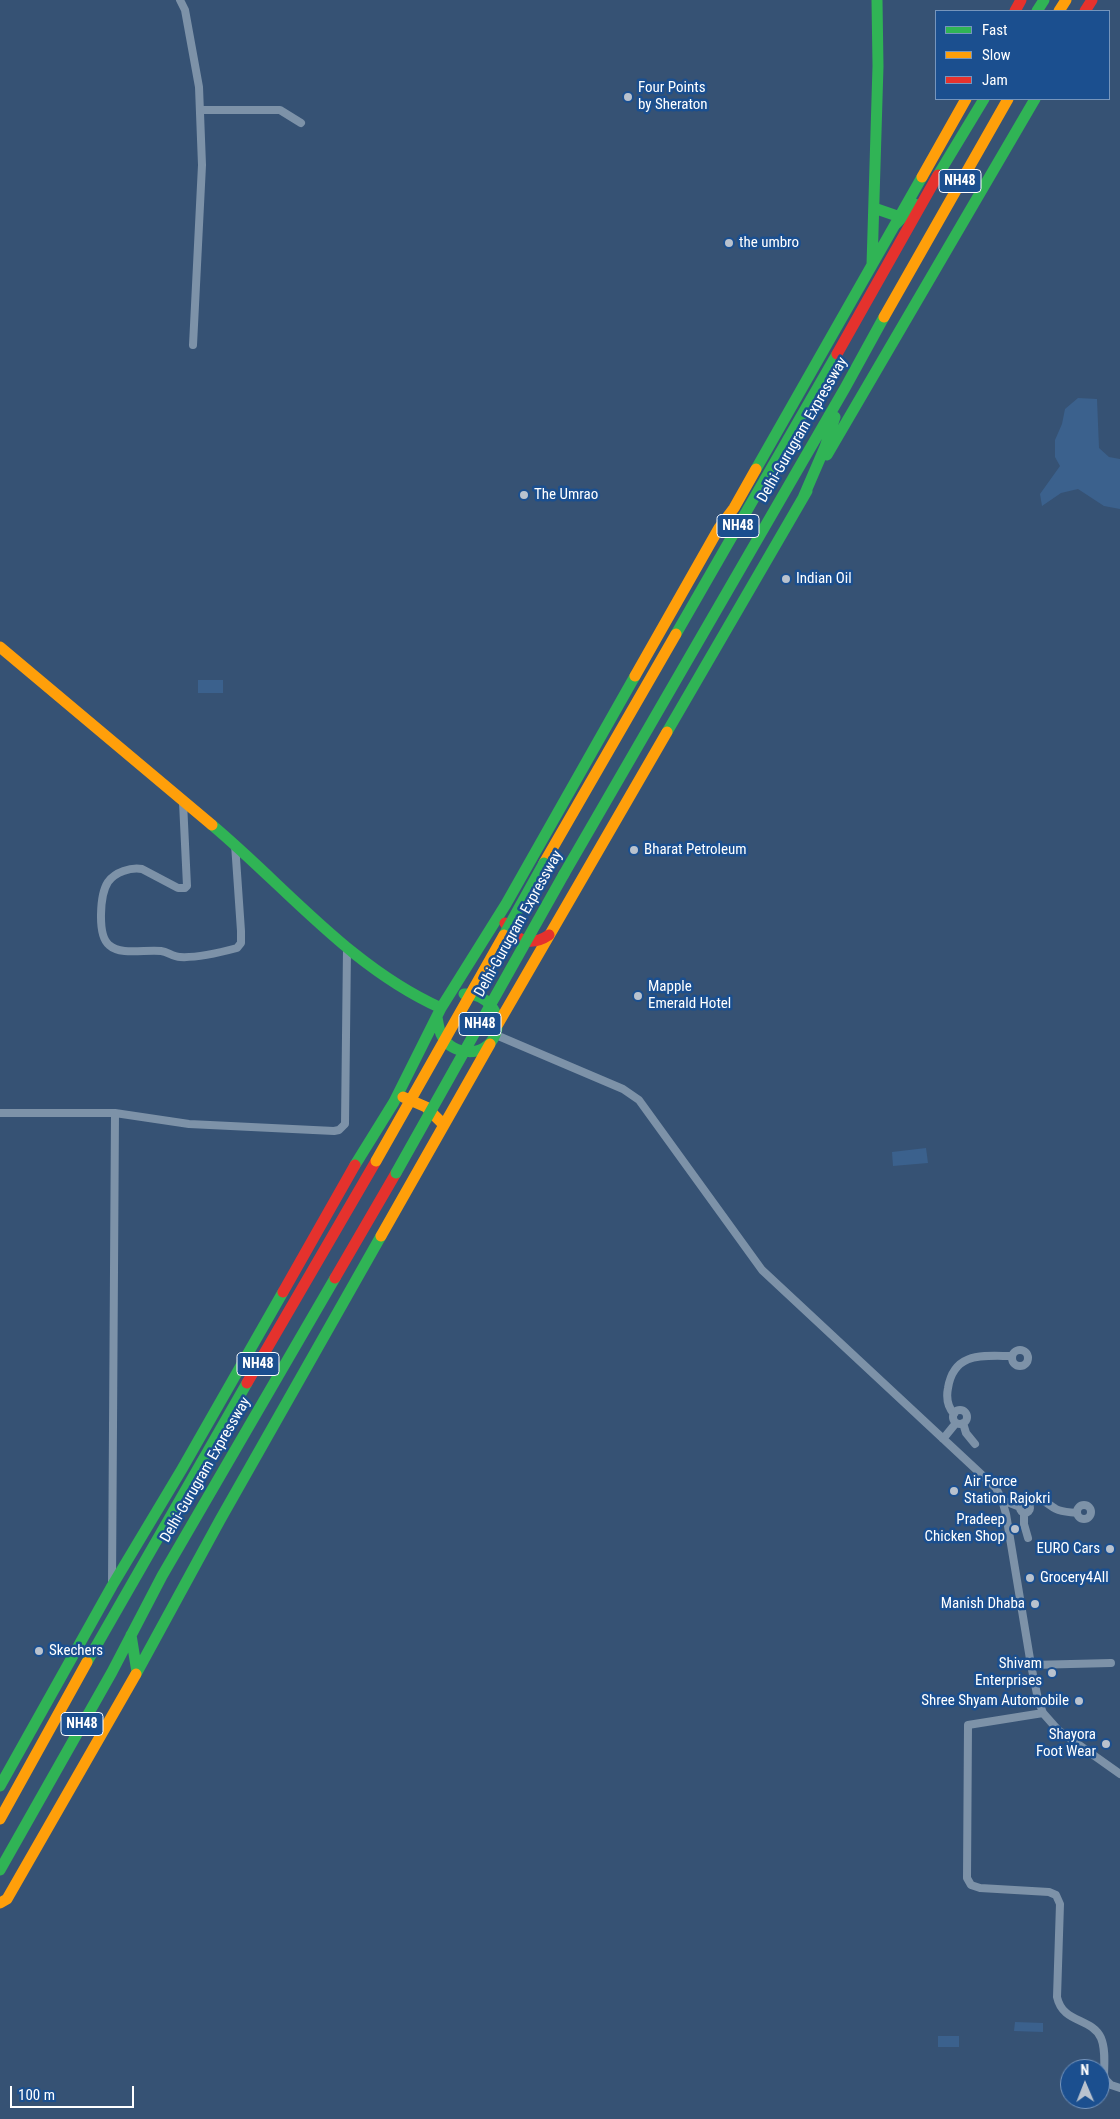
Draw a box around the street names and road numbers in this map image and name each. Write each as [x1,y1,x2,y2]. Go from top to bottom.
road number: NH48 [939,170,981,192]
street label: Delhi-Gurugram Expressway [754,354,852,506]
road number: NH48 [717,514,759,538]
street label: Delhi-Gurugram Expressway [471,848,567,1000]
road number: NH48 [459,1012,501,1036]
road number: NH48 [237,1352,279,1376]
street label: Delhi-Gurugram Expressway [157,1394,255,1546]
road number: NH48 [61,1712,103,1736]

